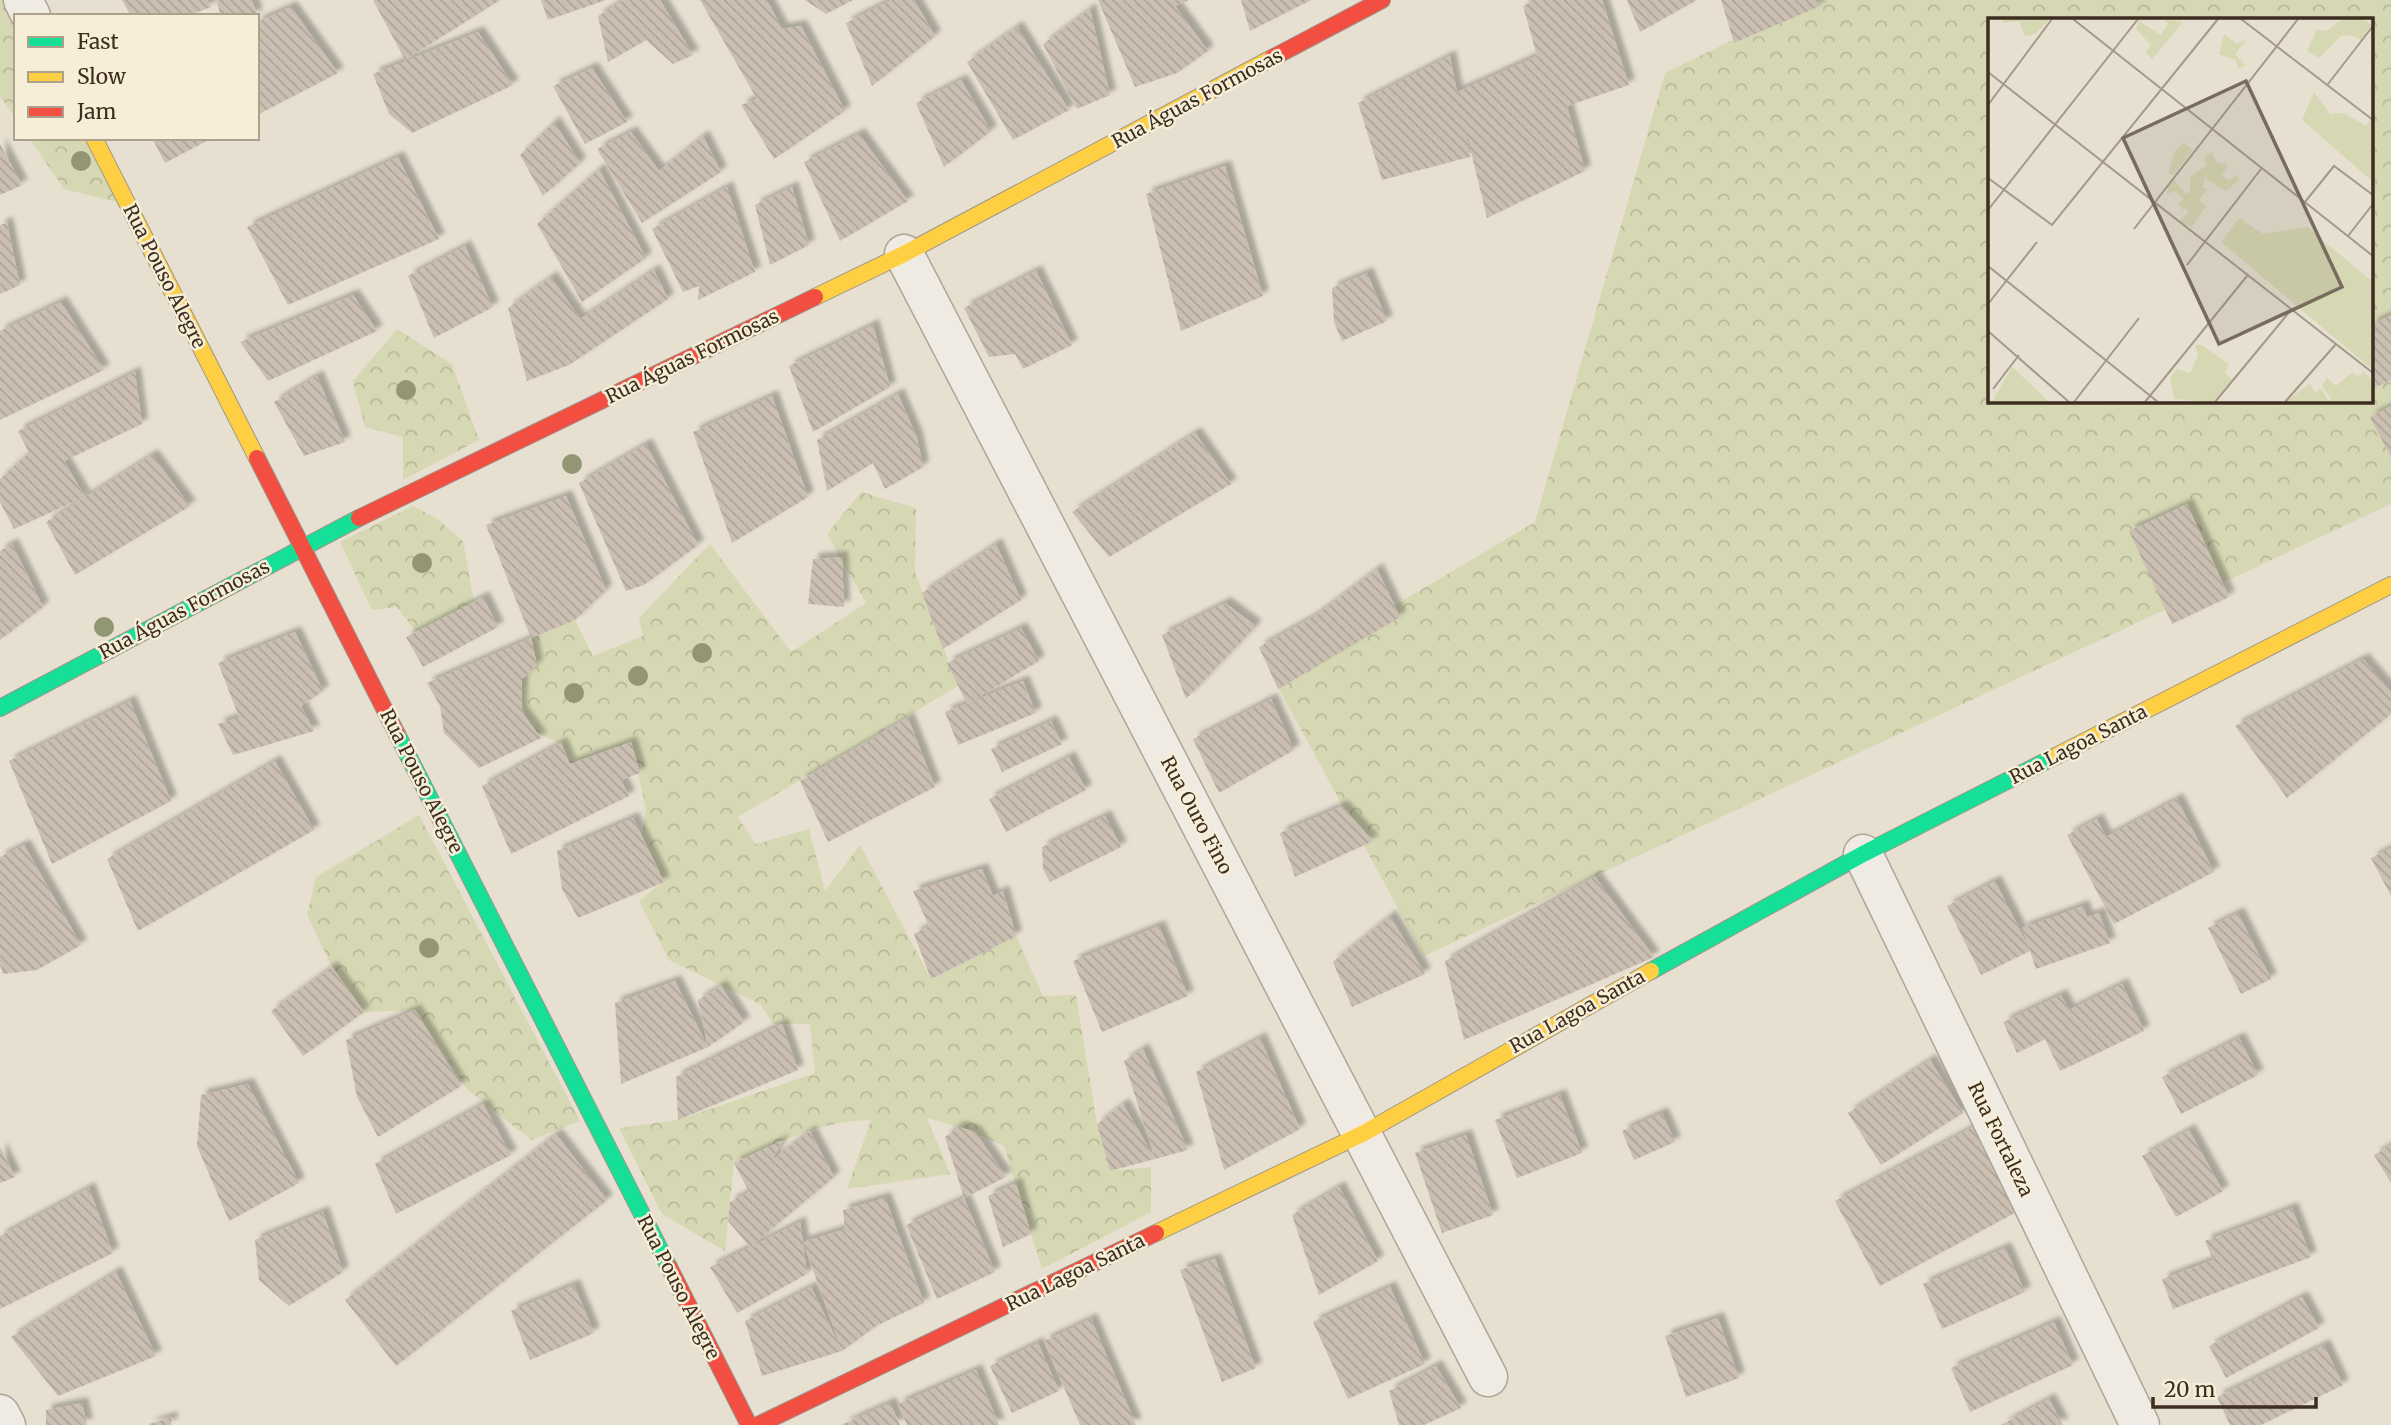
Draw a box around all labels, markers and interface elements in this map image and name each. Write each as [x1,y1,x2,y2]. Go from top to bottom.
legend [14,14,259,140]
inset map [1988,18,2374,402]
text: Fast [77,28,119,55]
street label: Rua Águas Formosas [1107,43,1287,153]
text: Slow [77,63,126,90]
text: Jam [76,98,116,125]
street label: Rua Pouso Alegre [118,200,212,352]
street label: Rua Águas Formosas [601,304,783,408]
street label: Rua Águas Formosas [94,554,274,664]
street label: Rua Lagoa Santa [2005,699,2151,789]
street label: Rua Pouso Alegre [375,705,469,857]
street label: Rua Ouro Fino [1156,752,1238,878]
street label: Rua Lagoa Santa [1505,964,1649,1058]
street label: Rua Fortaleza [1963,1078,2039,1200]
street label: Rua Pouso Alegre [632,1211,726,1363]
street label: Rua Lagoa Santa [1002,1228,1148,1316]
scale bar [2153,1366,2316,1410]
text: 20 m [2164,1376,2216,1403]

